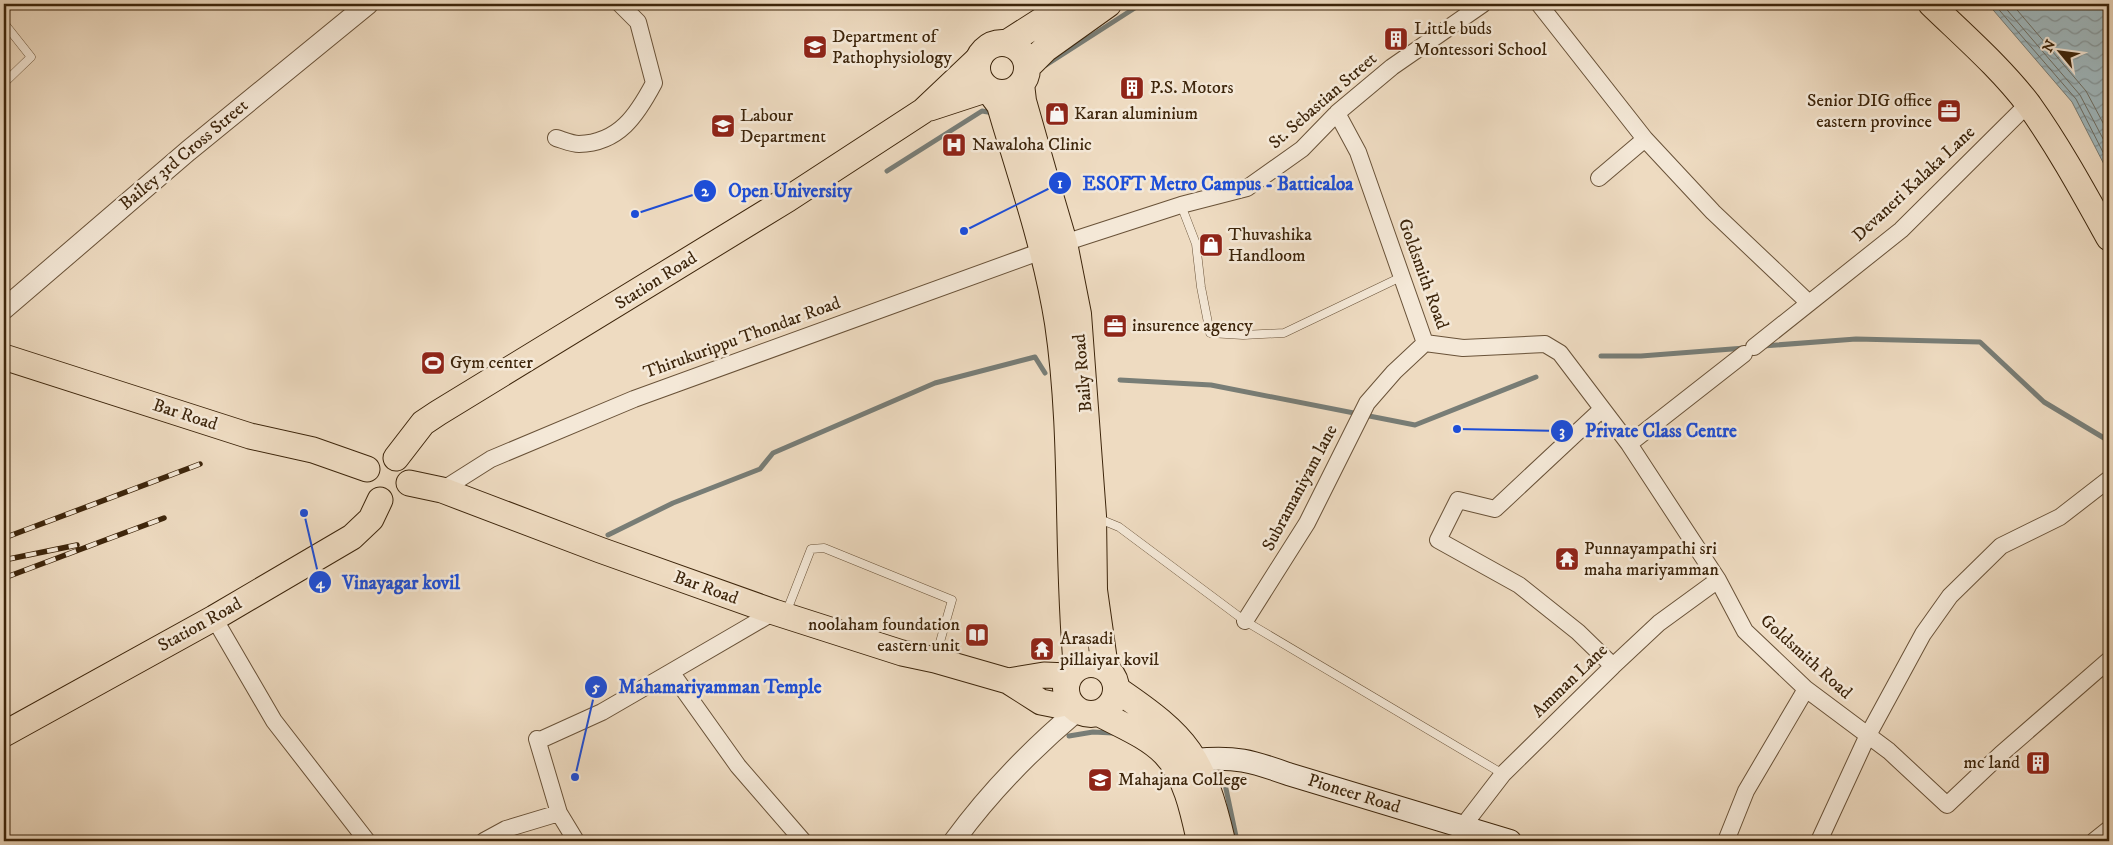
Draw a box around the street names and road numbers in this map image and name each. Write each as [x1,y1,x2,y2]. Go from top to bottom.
street label: St. Sebastian Street [1264,48,1382,154]
street label: Bailey 3rd Cross Street [115,95,253,215]
street label: Devaneri Kalaka Lane [1848,122,1980,246]
street label: Goldsmith Road [1393,216,1453,332]
street label: Station Road [611,247,701,315]
street label: Thirukurippu Thondar Road [640,292,844,384]
street label: Baily Road [1069,333,1097,413]
street label: Bar Road [150,394,220,436]
street label: Subramaniyam lane [1258,421,1342,555]
street label: Bar Road [671,566,741,610]
street label: Station Road [154,593,246,657]
street label: Goldsmith Road [1755,610,1857,704]
street label: Amman Lane [1528,639,1612,723]
street label: Pioneer Road [1305,769,1403,819]

